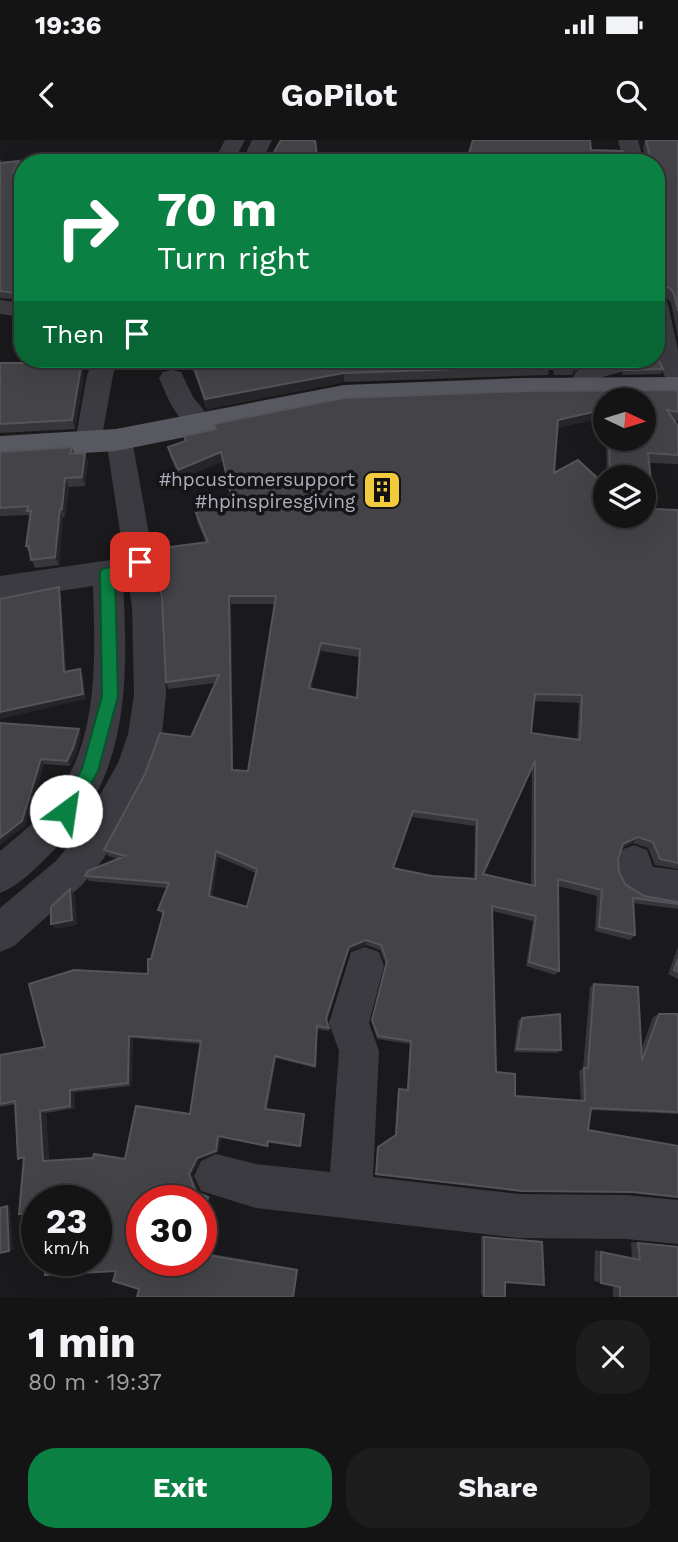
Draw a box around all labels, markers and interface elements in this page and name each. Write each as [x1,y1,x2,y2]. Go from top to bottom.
text: 19:36 [35,10,102,40]
icon: back [28,76,66,114]
text: GoPilot [281,76,397,114]
icon: search [612,76,650,114]
text: 70 m [157,180,277,238]
icon: right [42,182,133,273]
text: Turn right [157,239,309,277]
icon: arrive [118,315,156,353]
text: Then [42,319,104,349]
north arrow [593,388,656,452]
map controls [593,388,656,528]
button: layers [593,465,656,528]
place label: #hpcustomersupport #hpinspiresgiving [159,468,356,513]
building icon: #hpcustomersupport #hpinspiresgiving [361,469,403,511]
pin [110,532,170,592]
icon: arrive [121,543,159,581]
position arrow [29,774,103,848]
speed limit sign: 30 [126,1185,217,1276]
text: 23 [46,1200,87,1242]
text: km/h [43,1237,90,1258]
text: 1 min [28,1318,136,1367]
button: close [576,1320,650,1394]
text: 80 m · 19:37 [28,1369,162,1396]
button: Exit [28,1448,332,1528]
button: Share [346,1448,650,1528]

